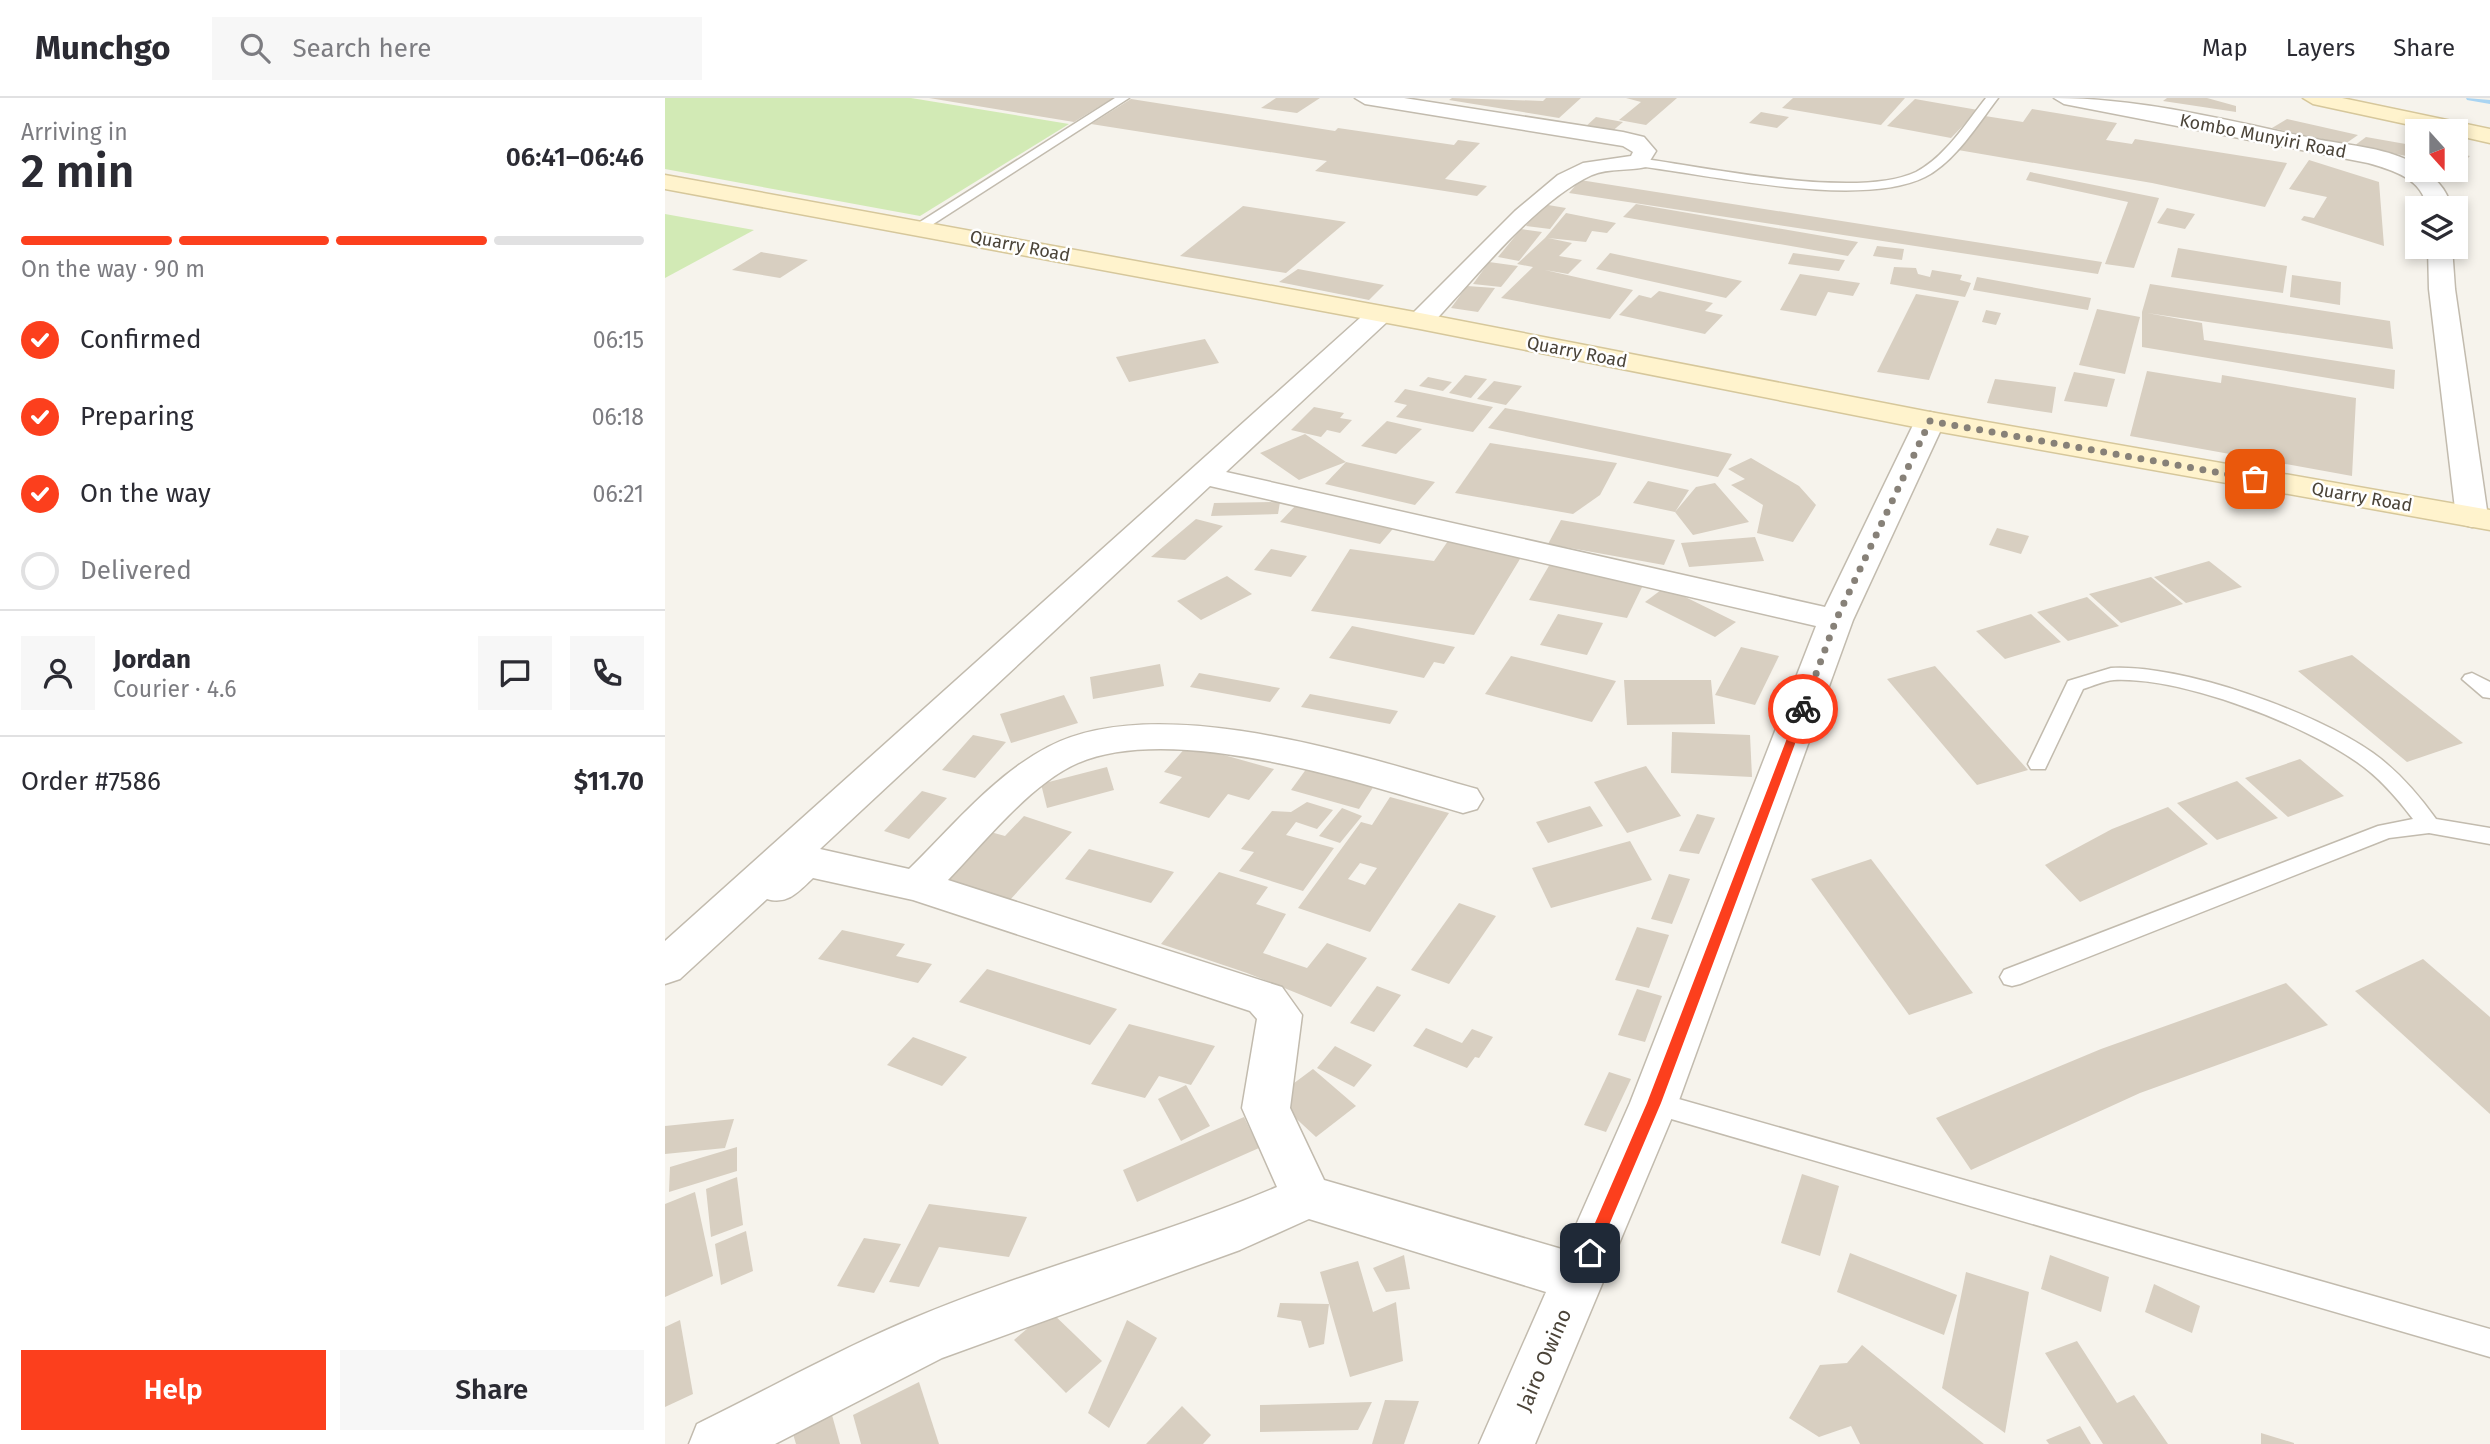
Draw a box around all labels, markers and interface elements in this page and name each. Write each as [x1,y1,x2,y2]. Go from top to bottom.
search box [212,17,702,80]
text: Munchgo [35,28,170,68]
icon: search [236,29,274,67]
text: Search here [292,33,431,64]
text: Map [2202,34,2248,62]
text: Layers [2286,34,2355,62]
text: Share [2393,34,2455,62]
street label: Kombo Munyiri Road [2178,109,2348,163]
text: Arriving in [21,118,128,146]
north arrow [2405,119,2467,182]
map controls [2405,119,2468,259]
text: 06:41–06:46 [506,142,644,173]
text: 2 min [21,144,134,199]
button: layers [2405,196,2468,259]
street label: Quarry Road [968,225,1072,267]
text: On the way · 90 m [21,255,205,283]
icon: check [21,321,59,359]
text: Confirmed [80,324,201,355]
text: 06:15 [593,326,644,354]
street label: Quarry Road [1525,331,1629,373]
icon: check [21,398,59,436]
text: Preparing [80,401,193,432]
text: 06:18 [592,403,644,431]
pin [2225,449,2285,509]
icon: bag [2236,460,2274,498]
icon: check [21,475,59,513]
street label: Quarry Road [2310,477,2414,517]
text: On the way [80,478,211,509]
text: 06:21 [593,480,644,508]
text: Delivered [80,555,192,586]
button: person [21,636,95,710]
button: chat [478,636,552,710]
button: phone [570,636,644,710]
text: Jordan [113,644,191,675]
courier [1768,674,1838,744]
text: Courier · 4.6 [113,675,237,703]
icon: bike [1784,690,1822,728]
text: Order #7586 [21,766,161,797]
text: $11.70 [574,766,644,797]
pin [1560,1223,1620,1283]
icon: home [1571,1234,1609,1272]
street label: Jairo Owino [1511,1305,1577,1415]
button: Help [21,1350,326,1430]
button: Share [340,1350,644,1430]

